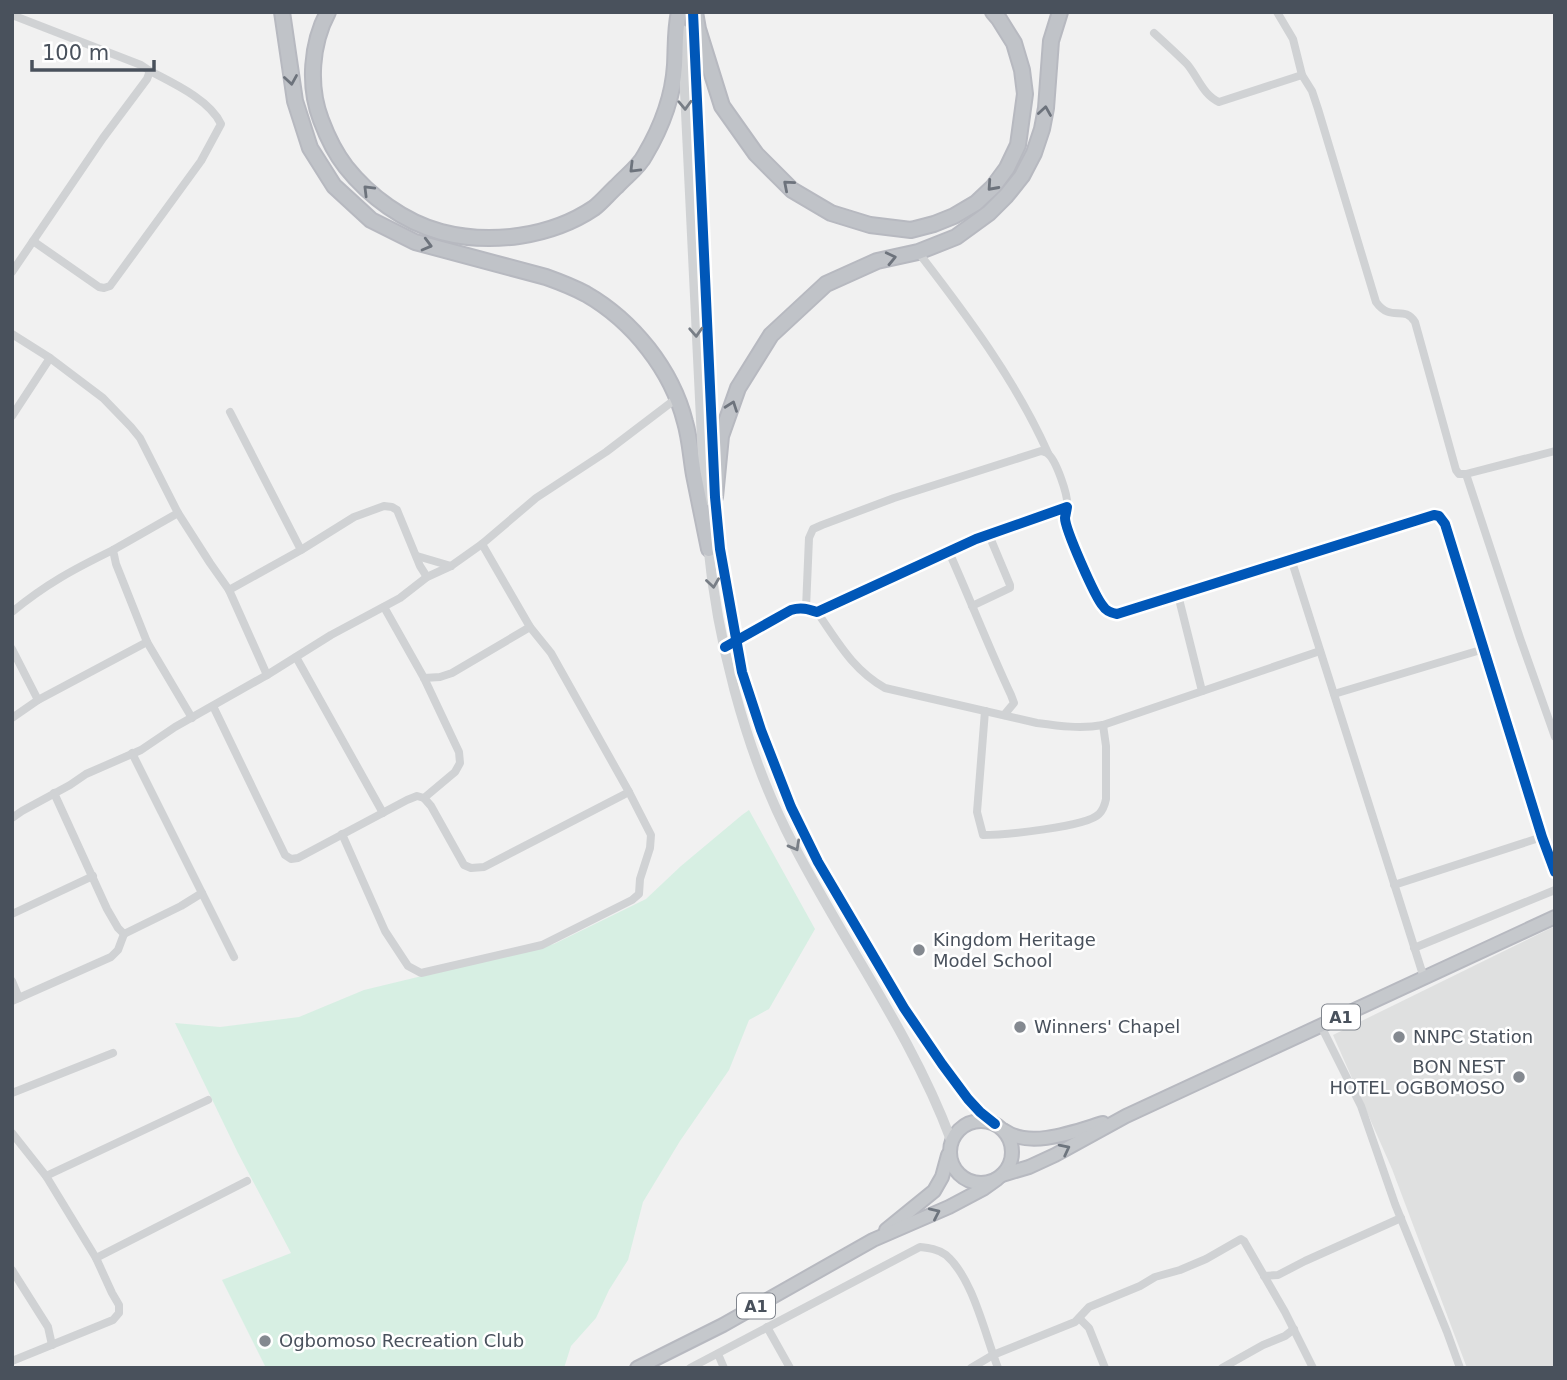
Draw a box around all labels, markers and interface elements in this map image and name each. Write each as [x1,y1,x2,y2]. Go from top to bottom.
scale bar [32,28,154,72]
text: 100 m [42,41,109,65]
one-way arrow [283,74,298,86]
one-way arrow [678,100,693,111]
one-way arrow [1037,106,1052,117]
one-way arrow [630,160,643,173]
one-way arrow [988,178,1000,191]
one-way arrow [784,181,797,193]
one-way arrow [363,186,376,199]
one-way arrow [421,237,433,251]
one-way arrow [885,251,897,266]
one-way arrow [689,327,704,338]
one-way arrow [723,401,737,413]
one-way arrow [706,578,721,589]
one-way arrow [787,839,800,852]
place label: Kingdom Heritage Model School [933,929,1096,971]
marker: Kingdom Heritage Model School [911,942,927,958]
road number: A1 [1322,1004,1360,1030]
place label: Winners' Chapel [1034,1016,1180,1037]
marker: Winners' Chapel [1012,1019,1028,1035]
place label: NNPC Station [1413,1026,1533,1047]
marker: NNPC Station [1391,1029,1407,1045]
place label: BON NEST HOTEL OGBOMOSO [1330,1056,1506,1098]
marker: BON NEST HOTEL OGBOMOSO [1511,1069,1527,1085]
one-way arrow [1058,1144,1070,1158]
one-way arrow [928,1207,940,1221]
road number: A1 [737,1294,775,1318]
place label: Ogbomoso Recreation Club [279,1330,524,1351]
marker: Ogbomoso Recreation Club [257,1333,273,1349]

